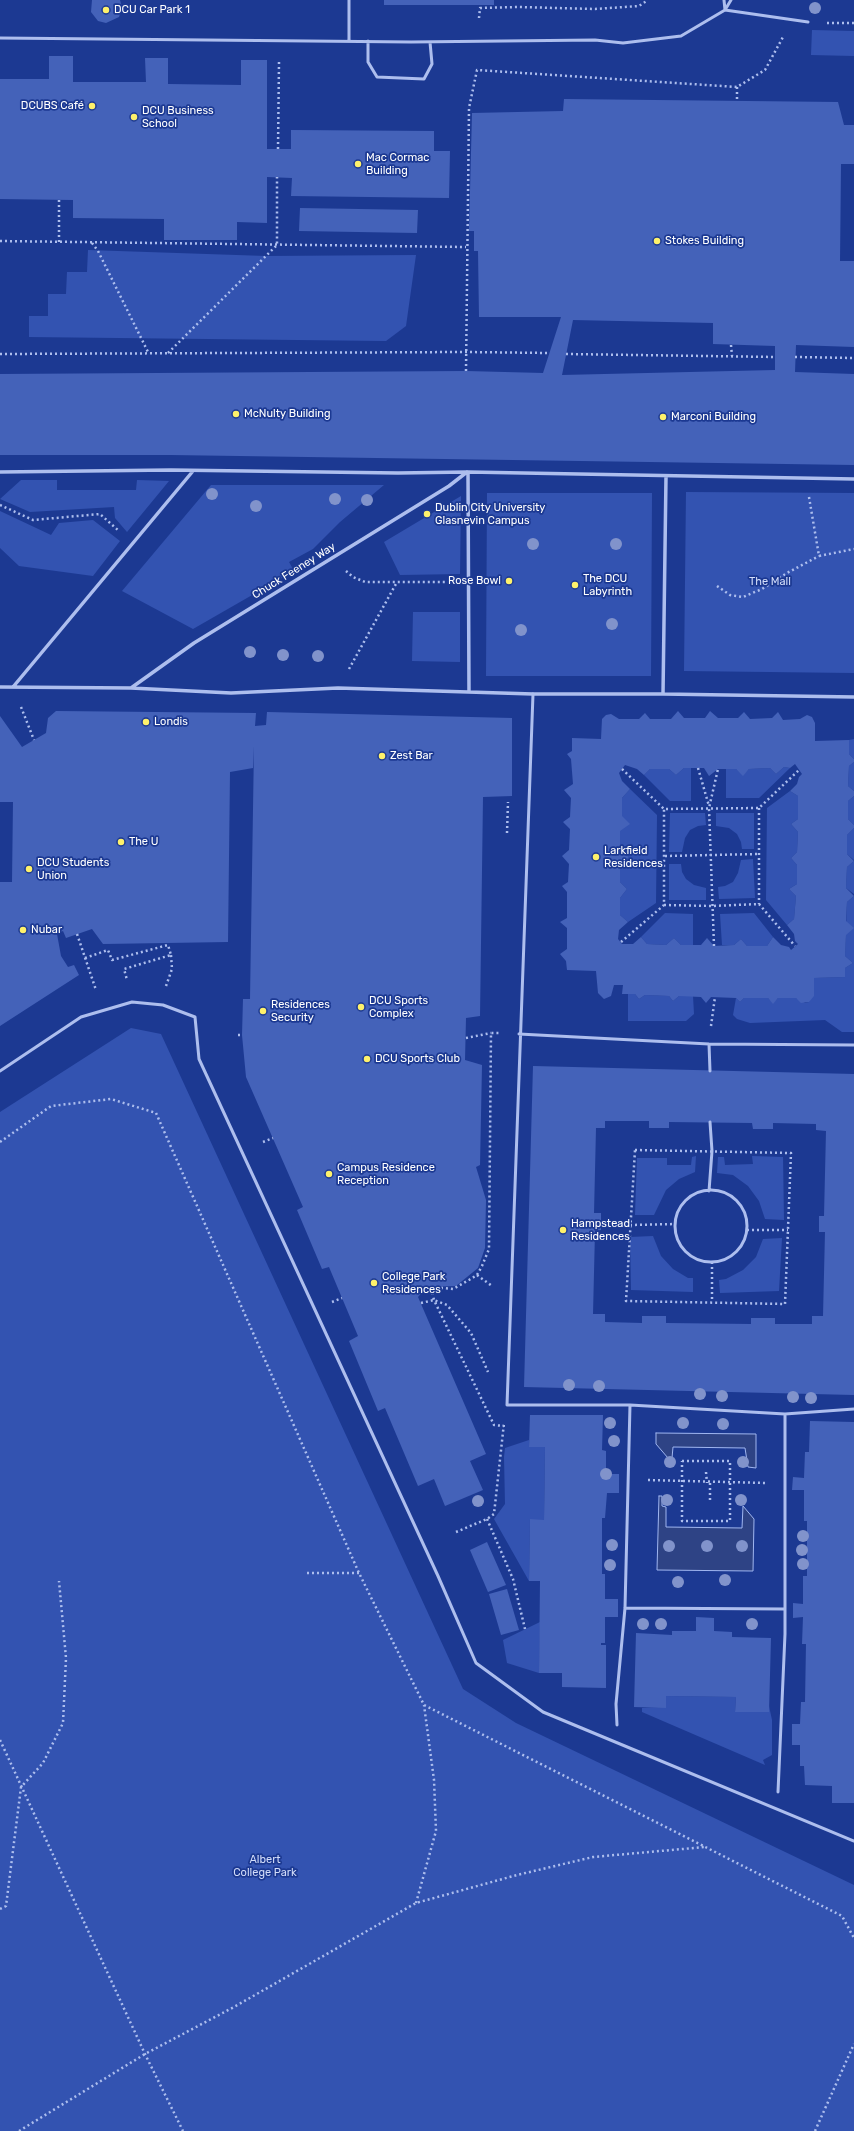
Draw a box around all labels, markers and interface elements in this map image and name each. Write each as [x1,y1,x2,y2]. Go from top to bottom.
place label: DCU Car Park 1 [114,3,190,17]
marker: DCU Car Park 1 [101,5,111,15]
place label: DCUBS Café [21,99,84,113]
marker: DCUBS Café [87,101,97,111]
place label: DCU Business School [142,104,214,130]
marker: DCU Business School [129,112,139,122]
place label: Mac Cormac Building [366,151,429,177]
marker: Mac Cormac Building [353,159,363,169]
place label: Stokes Building [665,234,744,248]
marker: Stokes Building [652,236,662,246]
place label: McNulty Building [244,407,331,421]
marker: McNulty Building [231,409,241,419]
place label: Marconi Building [671,410,756,424]
marker: Marconi Building [658,412,668,422]
place label: Dublin City University Glasnevin Campus [435,501,545,527]
marker: Dublin City University Glasnevin Campus [422,509,432,519]
street label: Chuck Feeney Way [250,540,338,602]
place label: The DCU Labyrinth [583,572,632,598]
place label: Rose Bowl [448,574,501,588]
park label: The Mall [749,575,791,589]
marker: Rose Bowl [504,576,514,586]
marker: The DCU Labyrinth [570,580,580,590]
place label: Londis [154,715,188,729]
marker: Londis [141,717,151,727]
place label: Zest Bar [390,749,433,763]
marker: Zest Bar [377,751,387,761]
place label: The U [129,835,158,849]
marker: The U [116,837,126,847]
place label: Larkfield Residences [604,844,663,870]
marker: Larkfield Residences [591,852,601,862]
place label: DCU Students Union [37,856,109,882]
marker: DCU Students Union [24,864,34,874]
place label: Nubar [31,923,62,937]
marker: Nubar [18,925,28,935]
place label: DCU Sports Complex [369,994,428,1020]
place label: Residences Security [271,998,330,1024]
marker: DCU Sports Complex [356,1002,366,1012]
marker: Residences Security [258,1006,268,1016]
place label: DCU Sports Club [375,1052,460,1066]
marker: DCU Sports Club [362,1054,372,1064]
place label: Campus Residence Reception [337,1161,435,1187]
marker: Campus Residence Reception [324,1169,334,1179]
place label: Hampstead Residences [571,1217,630,1243]
marker: Hampstead Residences [558,1225,568,1235]
place label: College Park Residences [382,1270,445,1296]
marker: College Park Residences [369,1278,379,1288]
park label: Albert College Park [233,1853,297,1879]

